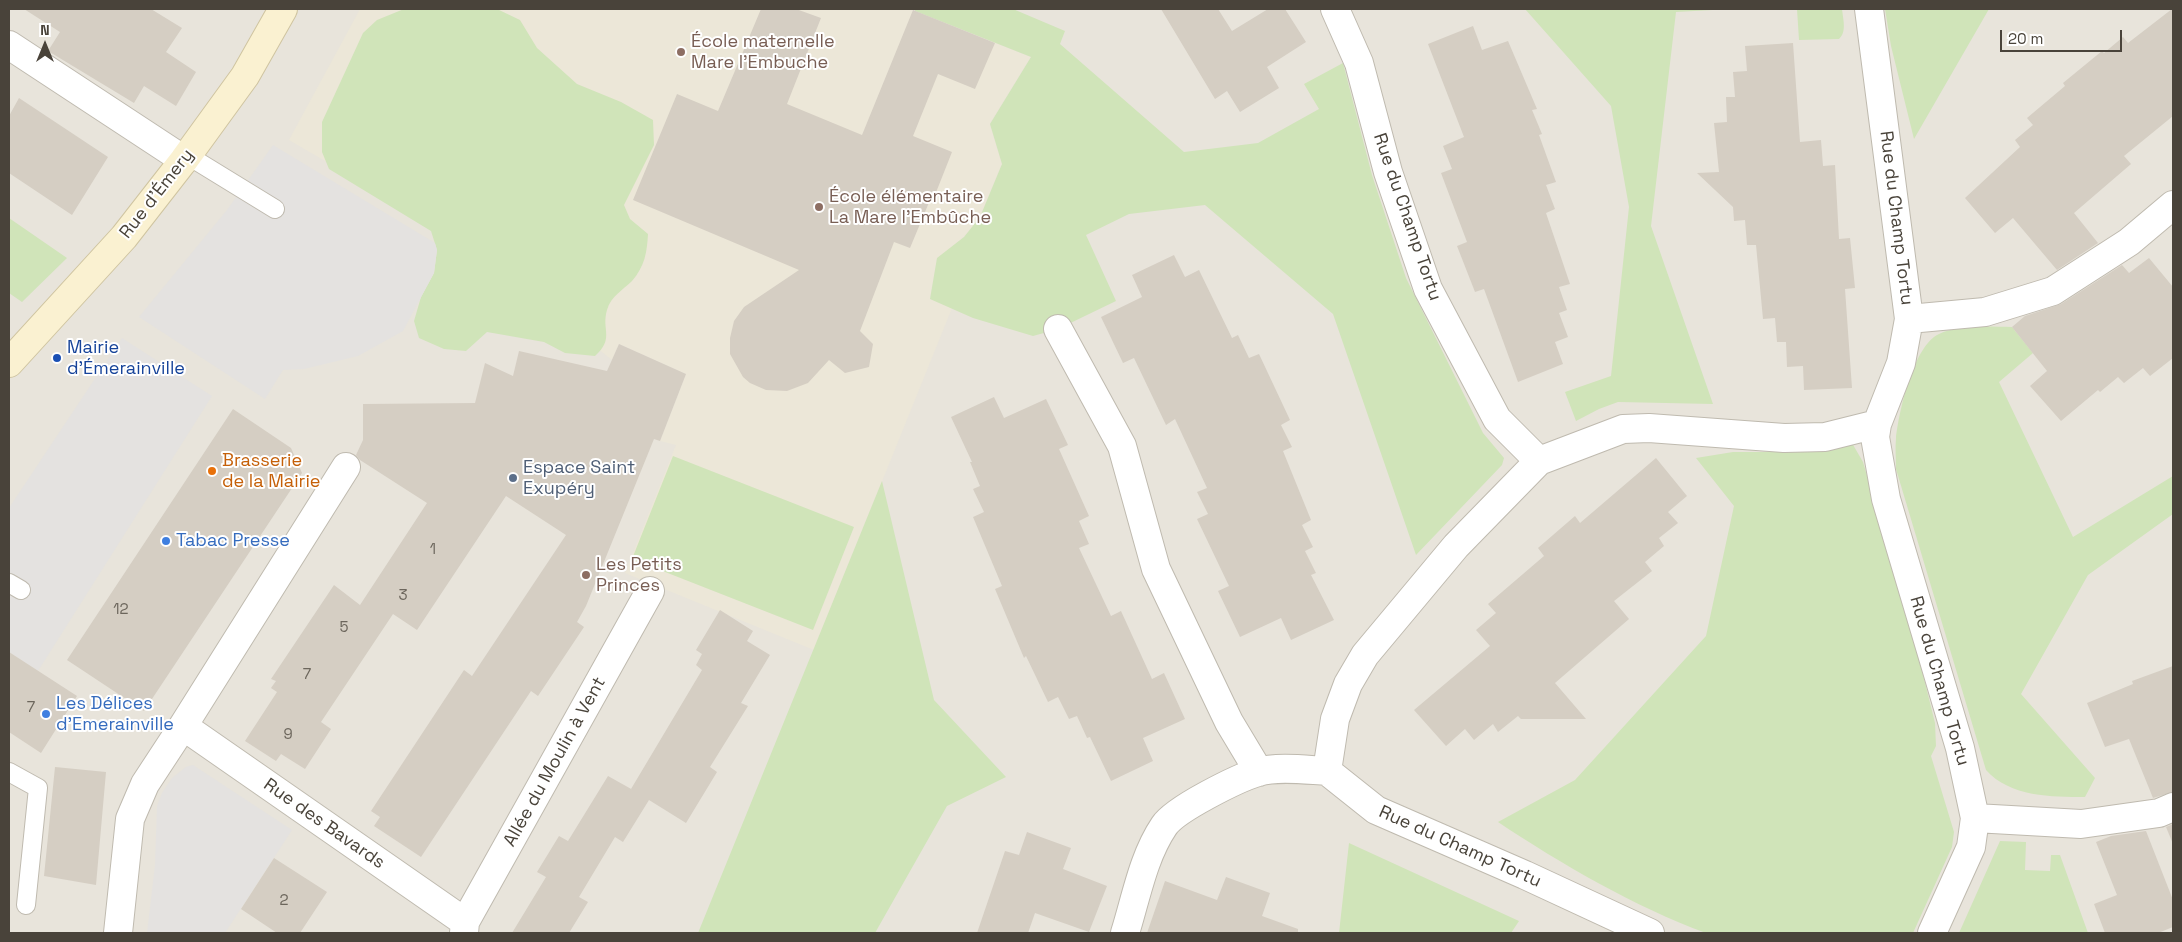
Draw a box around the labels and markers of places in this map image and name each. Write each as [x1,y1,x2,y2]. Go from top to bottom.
place label: École maternelle Mare l'Embuche [691,31,835,74]
marker: École maternelle Mare l'Embuche [675,46,687,58]
place label: École élémentaire La Mare l'Embûche [829,186,991,228]
marker: École élémentaire La Mare l'Embûche [813,201,825,213]
place label: Mairie d'Émerainville [67,337,185,379]
marker: Mairie d'Émerainville [51,352,63,364]
place label: Brasserie de la Mairie [222,450,320,492]
place label: Espace Saint Exupéry [523,457,635,499]
marker: Brasserie de la Mairie [206,465,218,477]
marker: Espace Saint Exupéry [507,472,519,484]
place label: Tabac Presse [176,530,290,552]
marker: Tabac Presse [160,535,172,547]
place label: Les Petits Princes [596,554,682,596]
marker: Les Petits Princes [580,569,592,581]
place label: Les Délices d'Emerainville [56,693,174,736]
marker: Les Délices d'Emerainville [40,708,52,720]

